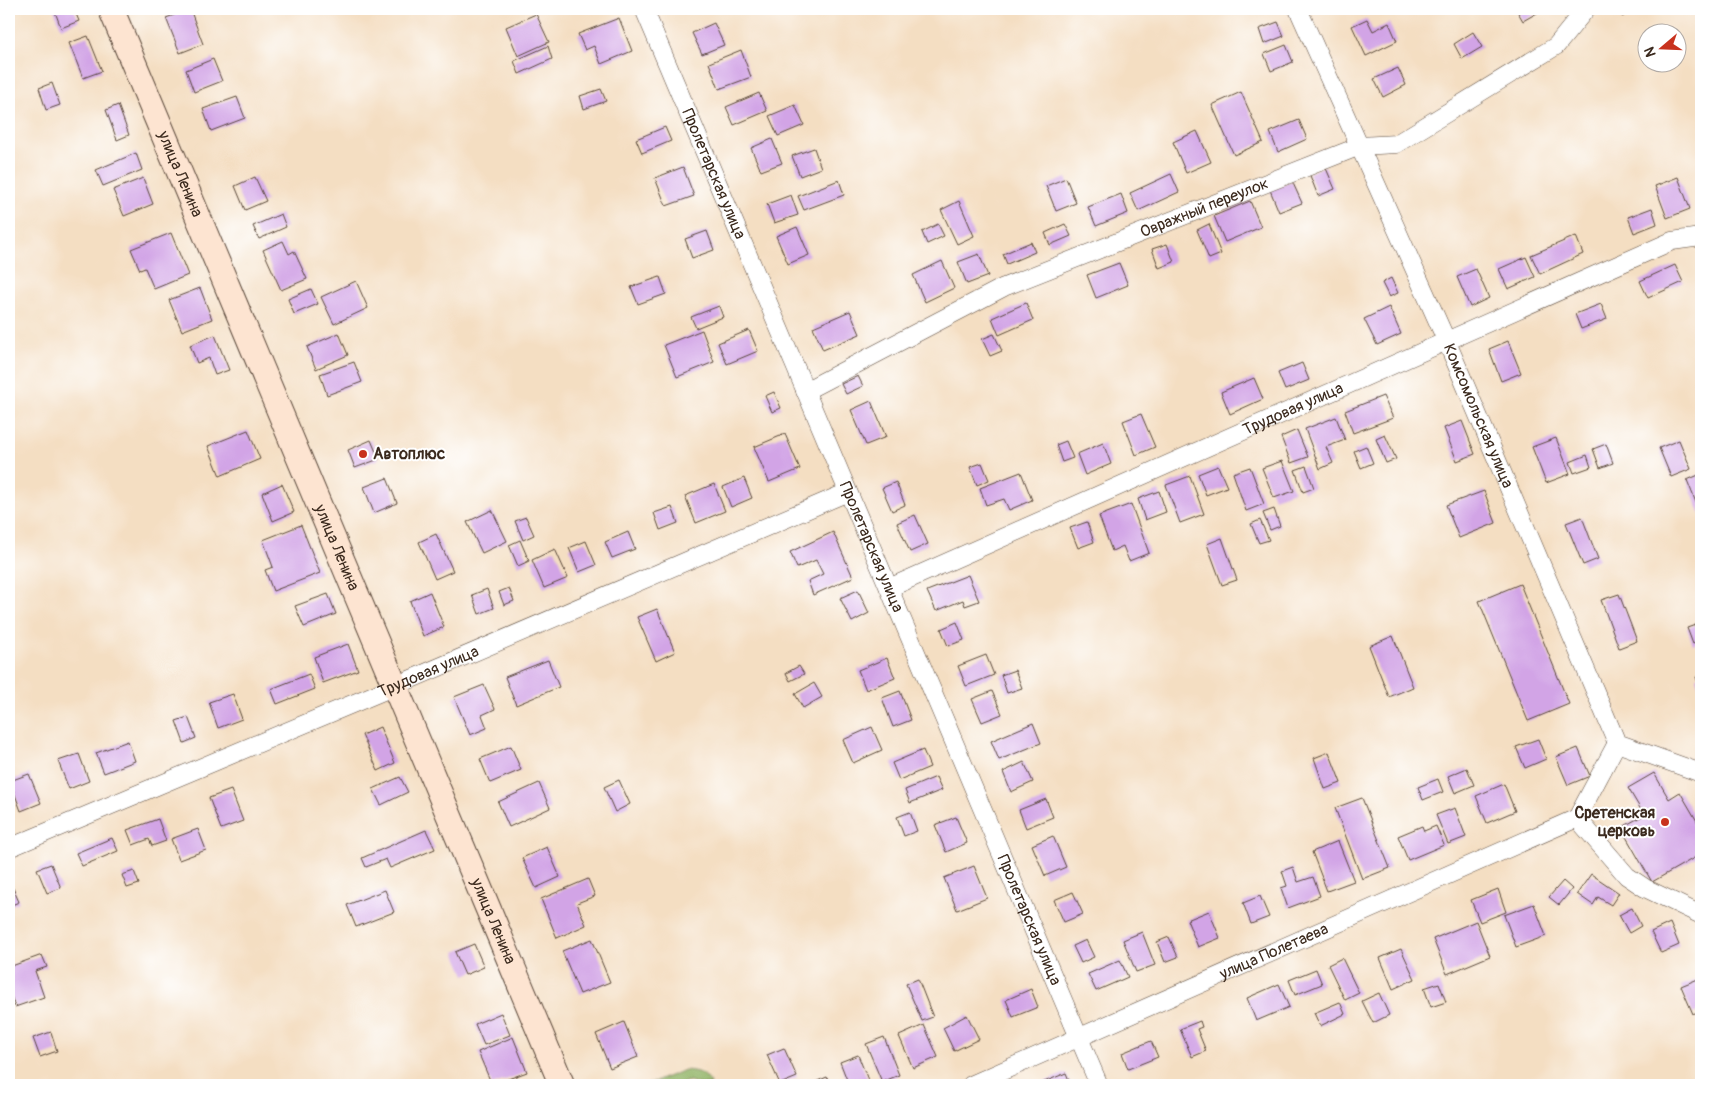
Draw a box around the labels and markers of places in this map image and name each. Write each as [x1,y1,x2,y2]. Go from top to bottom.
place label: Автоплюс [373,444,445,464]
marker: Автоплюс [357,448,369,460]
place label: Сретенская церковь [1574,803,1655,841]
marker: Сретенская церковь [1659,816,1671,828]

